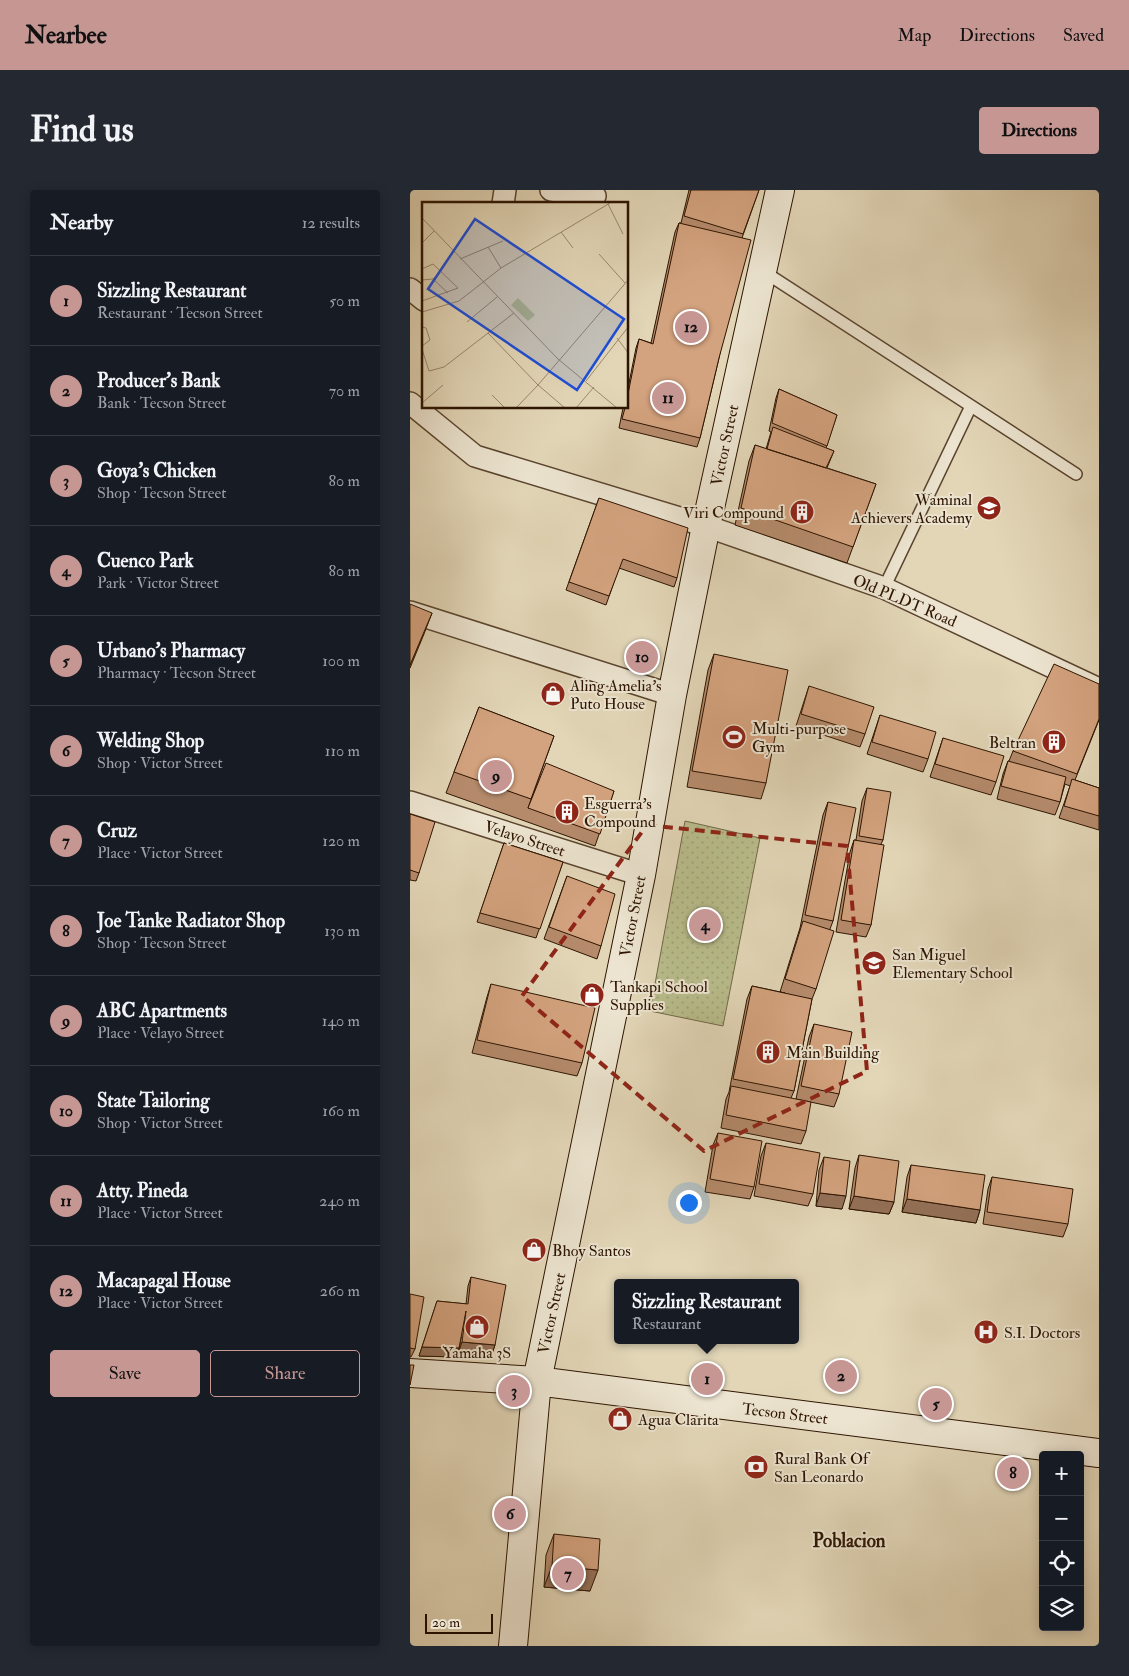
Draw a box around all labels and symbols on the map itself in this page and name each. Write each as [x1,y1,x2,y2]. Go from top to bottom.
inset map [422,202,629,409]
pin: 12 [675,308,707,346]
pin: 11 [652,379,684,417]
street label: Victor Street [707,403,743,488]
place label: Waminal Achievers Academy [850,490,973,528]
school or university icon: Waminal Achievers Academy [976,495,1002,521]
building icon: Viri Compound [789,499,815,525]
place label: Viri Compound [683,503,784,524]
street label: Old PLDT Road [850,570,960,632]
pin: 10 [626,638,658,676]
place label: Aling Amelia's Puto House [569,676,661,714]
shop icon: Aling Amelia's Puto House [540,681,566,707]
place label: Multi-purpose Gym [752,719,846,757]
sports icon: Multi-purpose Gym [721,724,747,750]
building icon: Beltran [1041,729,1067,755]
place label: Beltran [989,733,1036,753]
pin: 9 [480,757,512,795]
place label: Esguerra's Compound [584,794,656,833]
building icon: Esguerra's Compound [554,799,580,825]
street label: Velayo Street [482,816,568,861]
street label: Victor Street [615,874,651,959]
pin: 4 [689,906,721,944]
place label: San Miguel Elementary School [892,945,1013,983]
school or university icon: San Miguel Elementary School [861,950,887,976]
place label: Tankapi School Supplies [610,977,708,1016]
shop icon: Tankapi School Supplies [579,982,605,1008]
building icon: Main Building [755,1039,781,1065]
place label: Main Building [786,1043,880,1063]
your location [676,1190,702,1216]
shop icon: Bhoy Santos [521,1237,547,1263]
place label: Bhoy Santos [552,1241,631,1261]
street label: Victor Street [534,1271,570,1356]
shop icon: Yamaha 3S [464,1314,490,1340]
hospital icon: S.I. Doctors [973,1319,999,1345]
place label: S.I. Doctors [1004,1323,1080,1343]
place label: Yamaha 3S [443,1343,511,1363]
pin: 2 [825,1357,857,1395]
pin: 1 [691,1360,723,1398]
pin: 3 [498,1372,530,1410]
pin: 5 [920,1385,952,1423]
street label: Tecson Street [741,1399,829,1429]
shop icon: Agua Clarita [607,1406,633,1432]
place label: Agua Clarita [637,1410,719,1430]
place label: Rural Bank Of San Leonardo [774,1449,871,1487]
bank icon: Rural Bank Of San Leonardo [743,1454,769,1480]
pin: 8 [997,1454,1029,1492]
pin: 6 [494,1495,526,1533]
district label: Poblacion [812,1529,886,1553]
pin: 7 [552,1555,584,1593]
scale bar [425,1611,492,1634]

